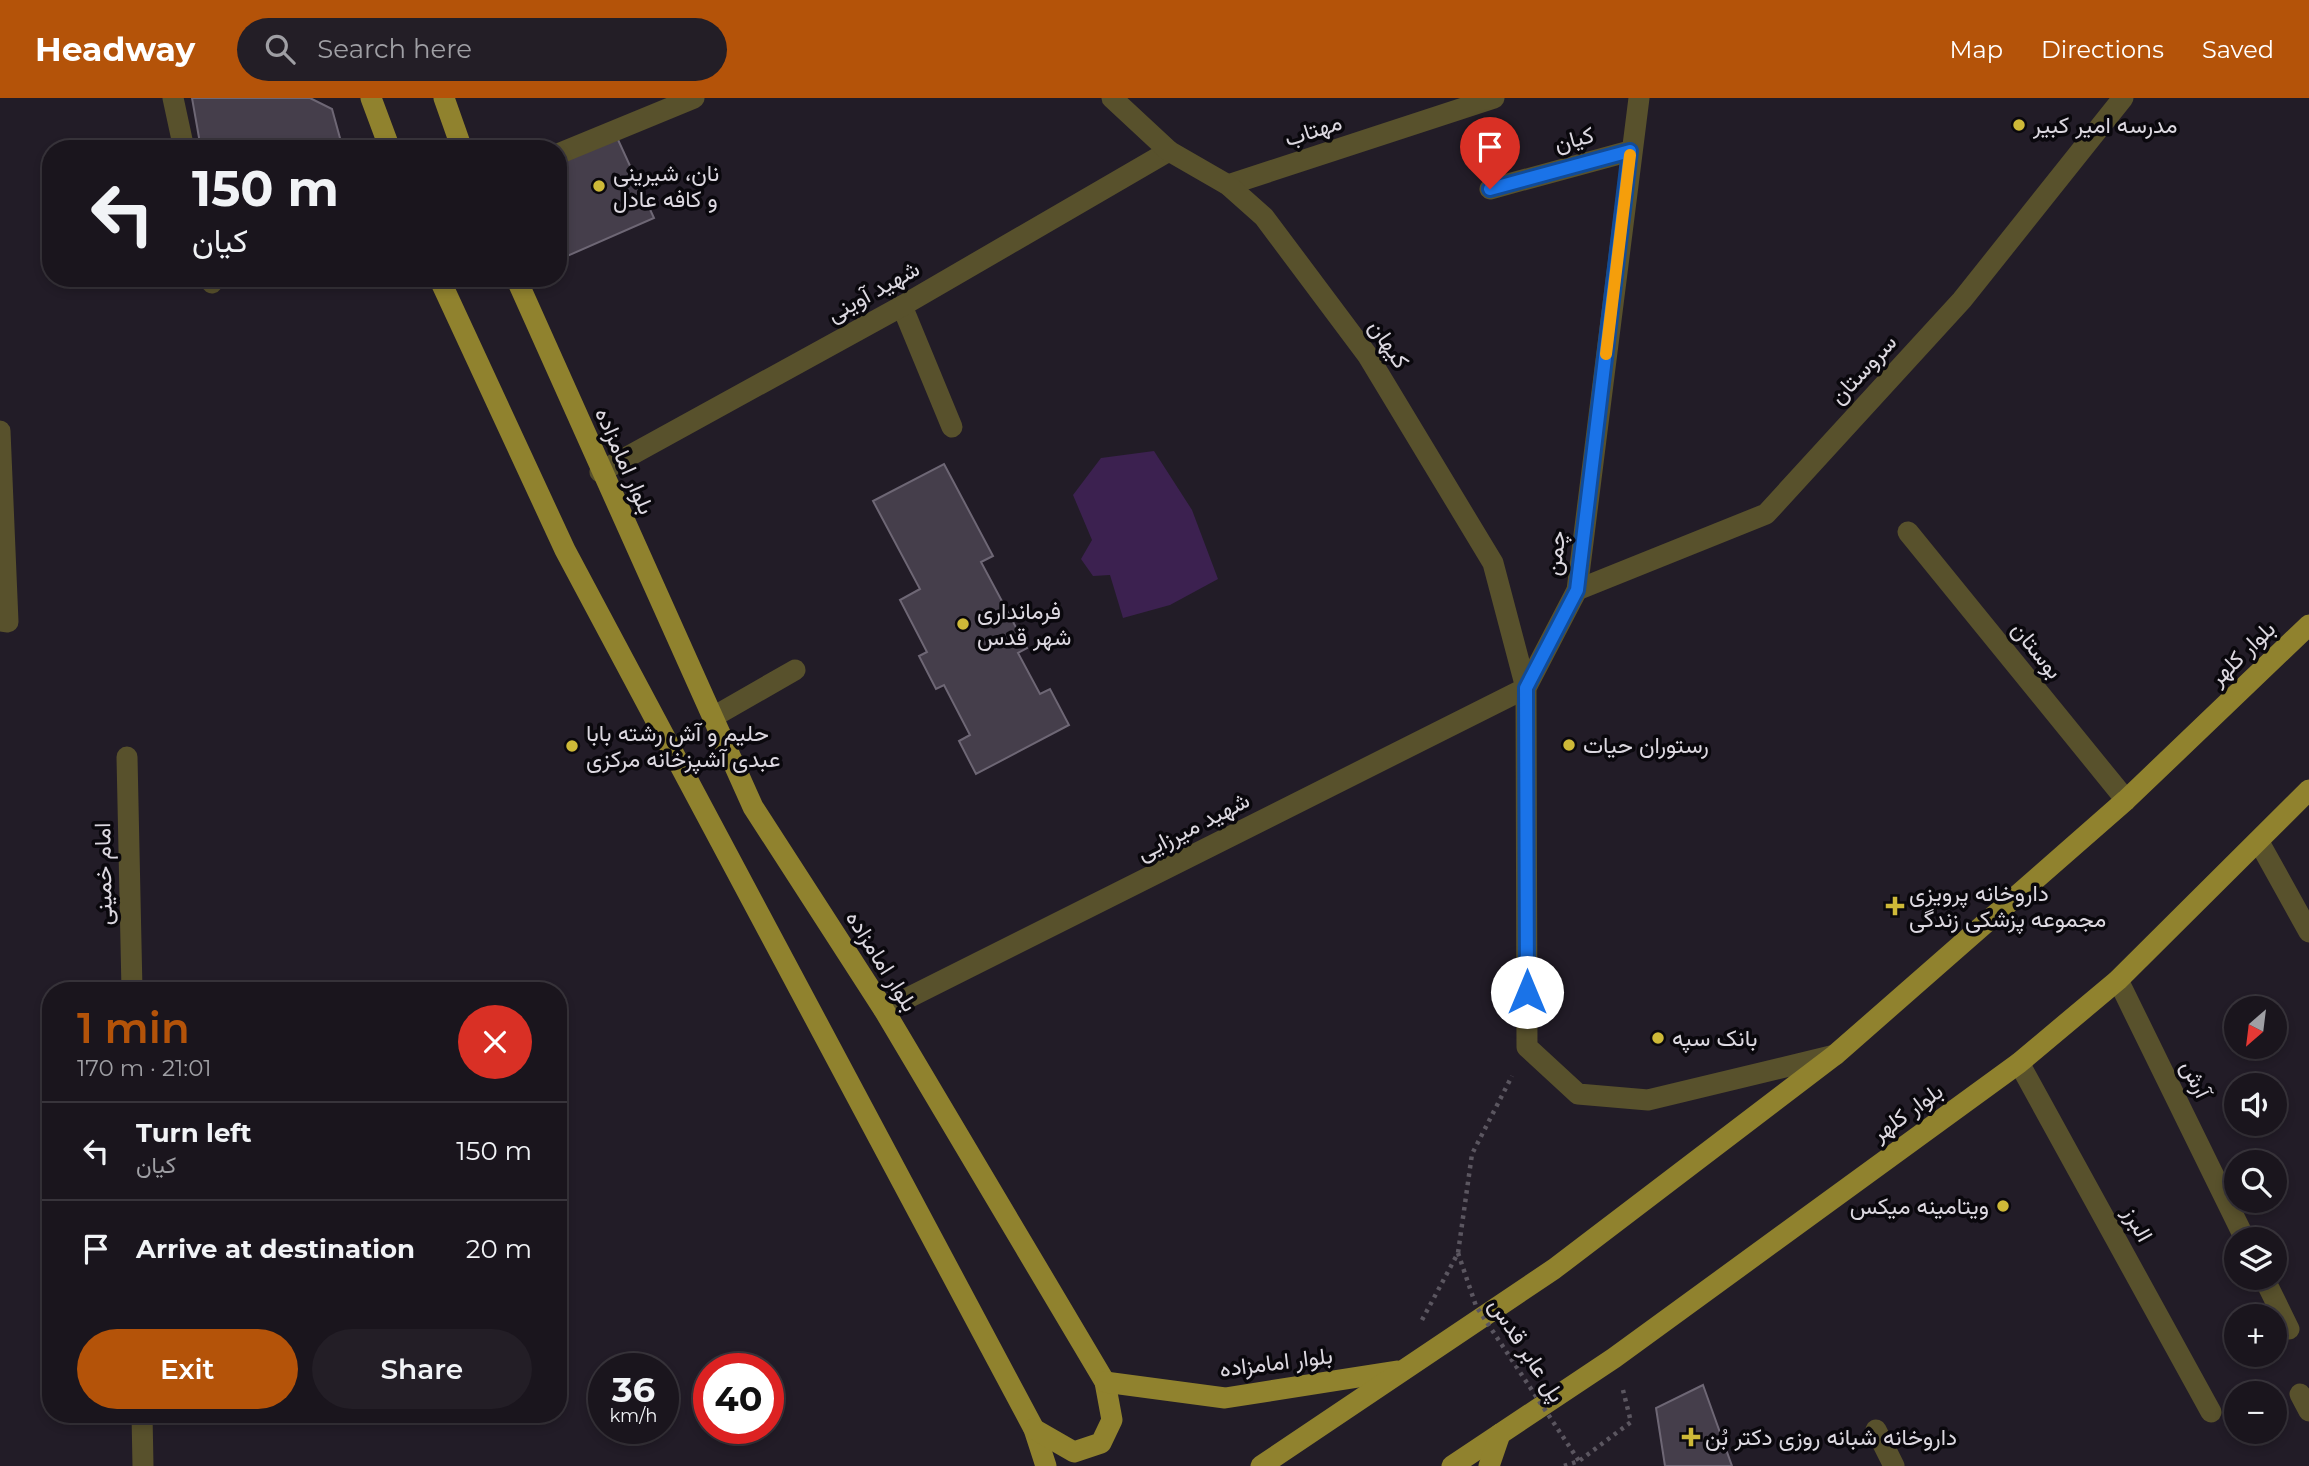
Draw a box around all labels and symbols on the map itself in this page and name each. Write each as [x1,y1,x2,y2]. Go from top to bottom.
street label: مهتاب [1281,108,1346,153]
place label: مدرسه امیر کبیر [2032,111,2178,140]
pin [1460,117,1520,189]
marker: مدرسه امیر کبیر [2011,117,2027,133]
street label: کیان [1551,120,1597,158]
place label: نان، شیرینی و کافه عادل [613,159,719,214]
marker: نان، شیرینی و کافه عادل [591,178,607,194]
street label: شهید آوینی [822,254,925,329]
street label: کیهان [1362,314,1415,374]
street label: سروستان [1824,328,1903,410]
street label: بلوار امامزاده [588,403,661,519]
street label: چمن [1538,529,1574,577]
place label: فرمانداری شهر قدس [977,597,1071,652]
street label: بلوار کلهر [2202,615,2282,693]
marker: فرمانداری شهر قدس [955,616,971,632]
street label: بوستان [2005,616,2069,685]
place label: حلیم و آش رشته بابا عبدی آشپزخانه مرکزی [586,719,780,775]
place label: رستوران حیات [1583,731,1709,760]
marker: رستوران حیات [1561,737,1577,753]
marker: حلیم و آش رشته بابا عبدی آشپزخانه مرکزی [564,738,580,754]
street label: شهید میرزایی [1132,786,1255,867]
street label: امام خمینی [88,822,119,926]
place label: داروخانه پرویزی مجموعه پزشکی زندگی [1909,879,2106,935]
marker: داروخانه پرویزی مجموعه پزشکی زندگی [1887,898,1903,914]
street label: بلوار امامزاده [839,905,924,1017]
position arrow [1490,955,1564,1029]
north arrow [2224,996,2287,1059]
place label: بانک سپه [1672,1024,1757,1054]
marker: بانک سپه [1650,1030,1666,1046]
street label: آرش [2174,1056,2218,1104]
street label: بلوار کلهر [1865,1077,1949,1149]
place label: ویتامینه میکس [1850,1192,1989,1220]
marker: ویتامینه میکس [1995,1198,2011,1214]
street label: البرز [2116,1200,2159,1247]
street label: پل عابر قدس [1481,1292,1571,1409]
street label: بلوار امامزاده [1218,1341,1334,1384]
speed limit sign: 40 [693,1353,784,1444]
place label: داروخانه شبانه روزی دکتر بُن [1705,1423,1957,1452]
marker: داروخانه شبانه روزی دکتر بُن [1683,1429,1699,1445]

